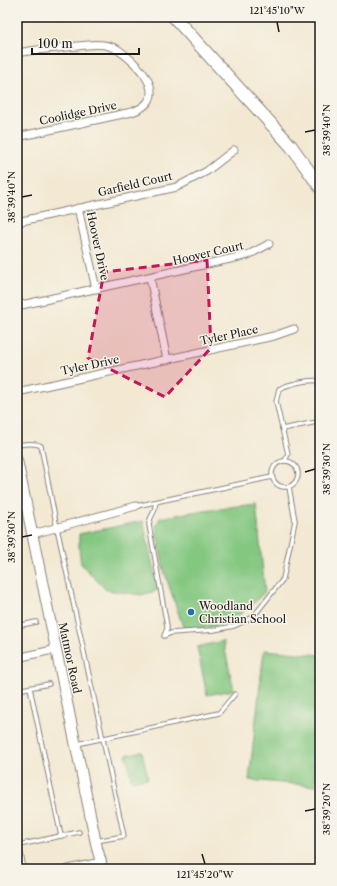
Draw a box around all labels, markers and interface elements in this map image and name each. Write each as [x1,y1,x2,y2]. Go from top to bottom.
text: 121°45'10"W [249,4,306,17]
scale bar [32,30,139,56]
text: 100 m [38,36,73,51]
street label: Coolidge Drive [38,98,118,128]
text: 38°39'40"N [320,104,333,156]
street label: Garfield Court [96,169,174,199]
text: 38°39'40"N [5,171,18,223]
street label: Hoover Drive [84,210,112,282]
street label: Hoover Court [171,238,245,268]
street label: Tyler Place [199,322,259,348]
street label: Tyler Drive [60,352,120,378]
text: 38°39'30"N [320,443,333,495]
text: 38°39'30"N [5,511,18,563]
place label: Woodland Christian School [198,599,287,626]
marker: Woodland Christian School [186,607,196,617]
street label: Matmor Road [56,621,84,695]
text: 38°39'20"N [320,783,333,835]
text: 121°45'20"W [177,868,234,881]

